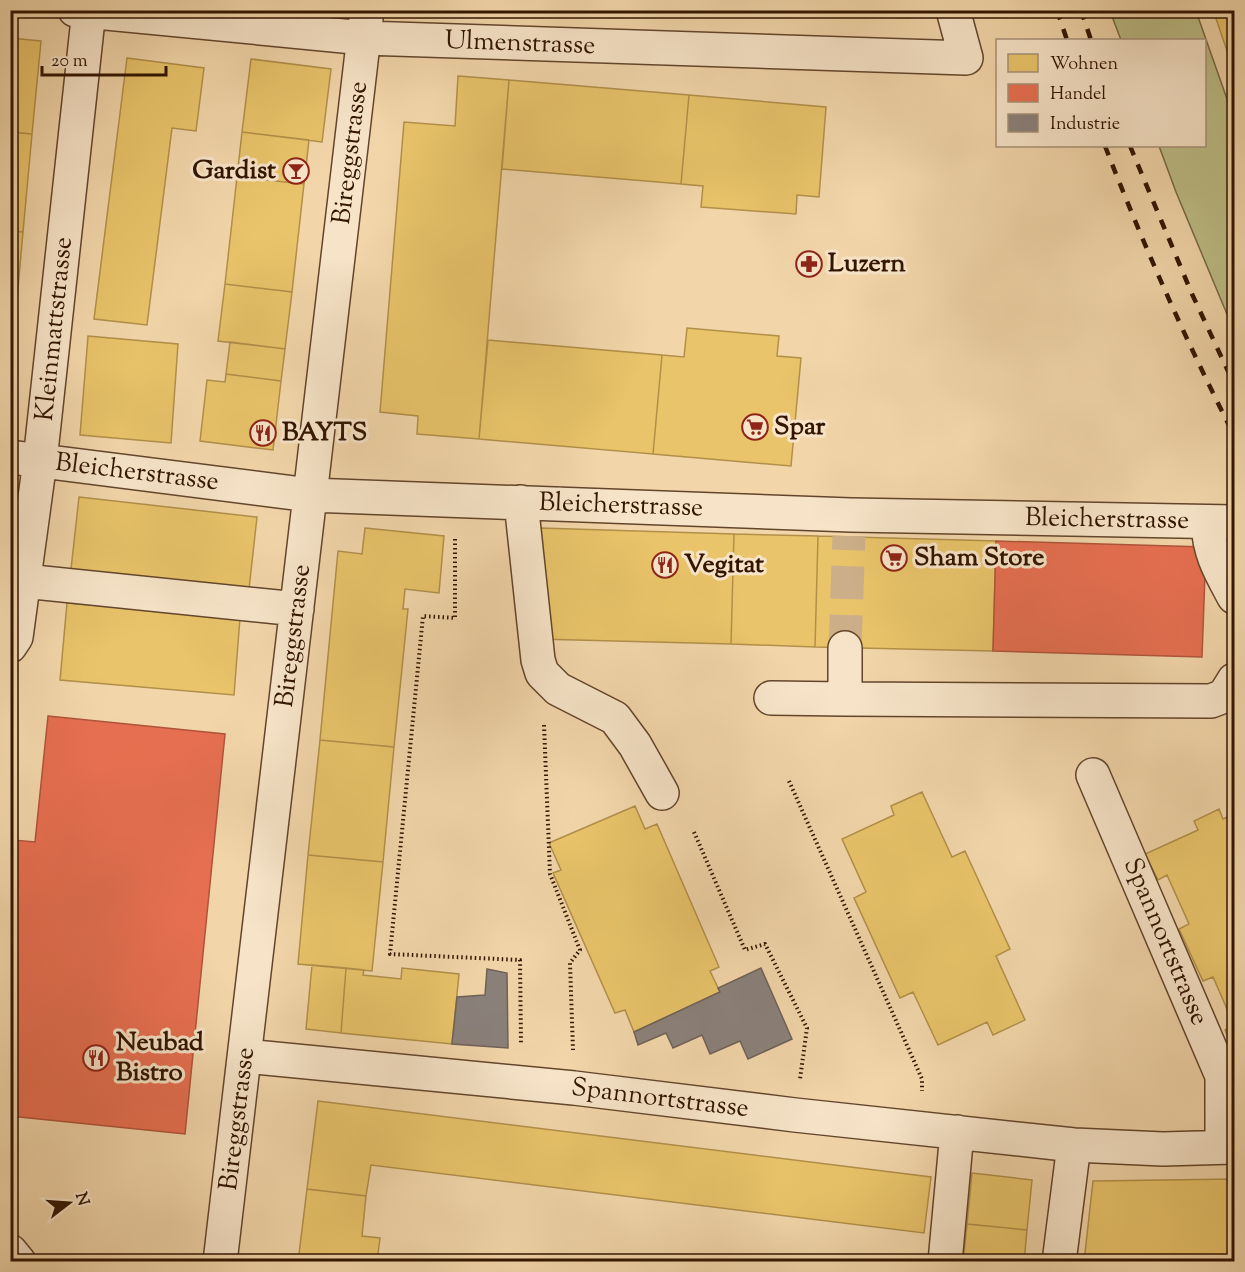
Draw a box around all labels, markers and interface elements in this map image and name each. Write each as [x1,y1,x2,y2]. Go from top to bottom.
street label: Ulmenstrasse [444,23,596,65]
scale bar [42,39,166,77]
legend [996,39,1206,147]
text: 20 m [51,49,88,75]
text: Wohnen [1050,52,1118,78]
street label: Bireggstrasse [324,79,378,227]
text: Handel [1050,82,1106,108]
text: Industrie [1050,112,1120,138]
place label: Gardist [192,153,276,190]
bar icon: Gardist [281,156,311,186]
street label: Kleinmattstrasse [27,235,83,423]
place label: Luzern [828,246,906,283]
pharmacy icon: Luzern [794,249,824,279]
place label: Spar [774,409,826,446]
supermarket icon: Spar [740,412,770,442]
place label: BAYTS [282,415,367,452]
restaurant icon: BAYTS [248,418,278,448]
street label: Bleicherstrasse [53,445,221,501]
street label: Bleicherstrasse [538,485,704,527]
street label: Bleicherstrasse [1024,500,1190,540]
place label: Sham Store [914,540,1044,577]
supermarket icon: Sham Store [879,543,909,573]
place label: Vegitat [684,547,764,584]
restaurant icon: Vegitat [650,550,680,580]
street label: Bireggstrasse [267,562,321,710]
street label: Spannortstrasse [1113,853,1217,1031]
place label: Neubad Bistro [116,1025,204,1092]
restaurant icon: Neubad Bistro [81,1043,111,1073]
street label: Bireggstrasse [211,1045,265,1193]
street label: Spannortstrasse [569,1070,751,1128]
north arrow [39,1173,99,1233]
text: N [68,1190,94,1209]

